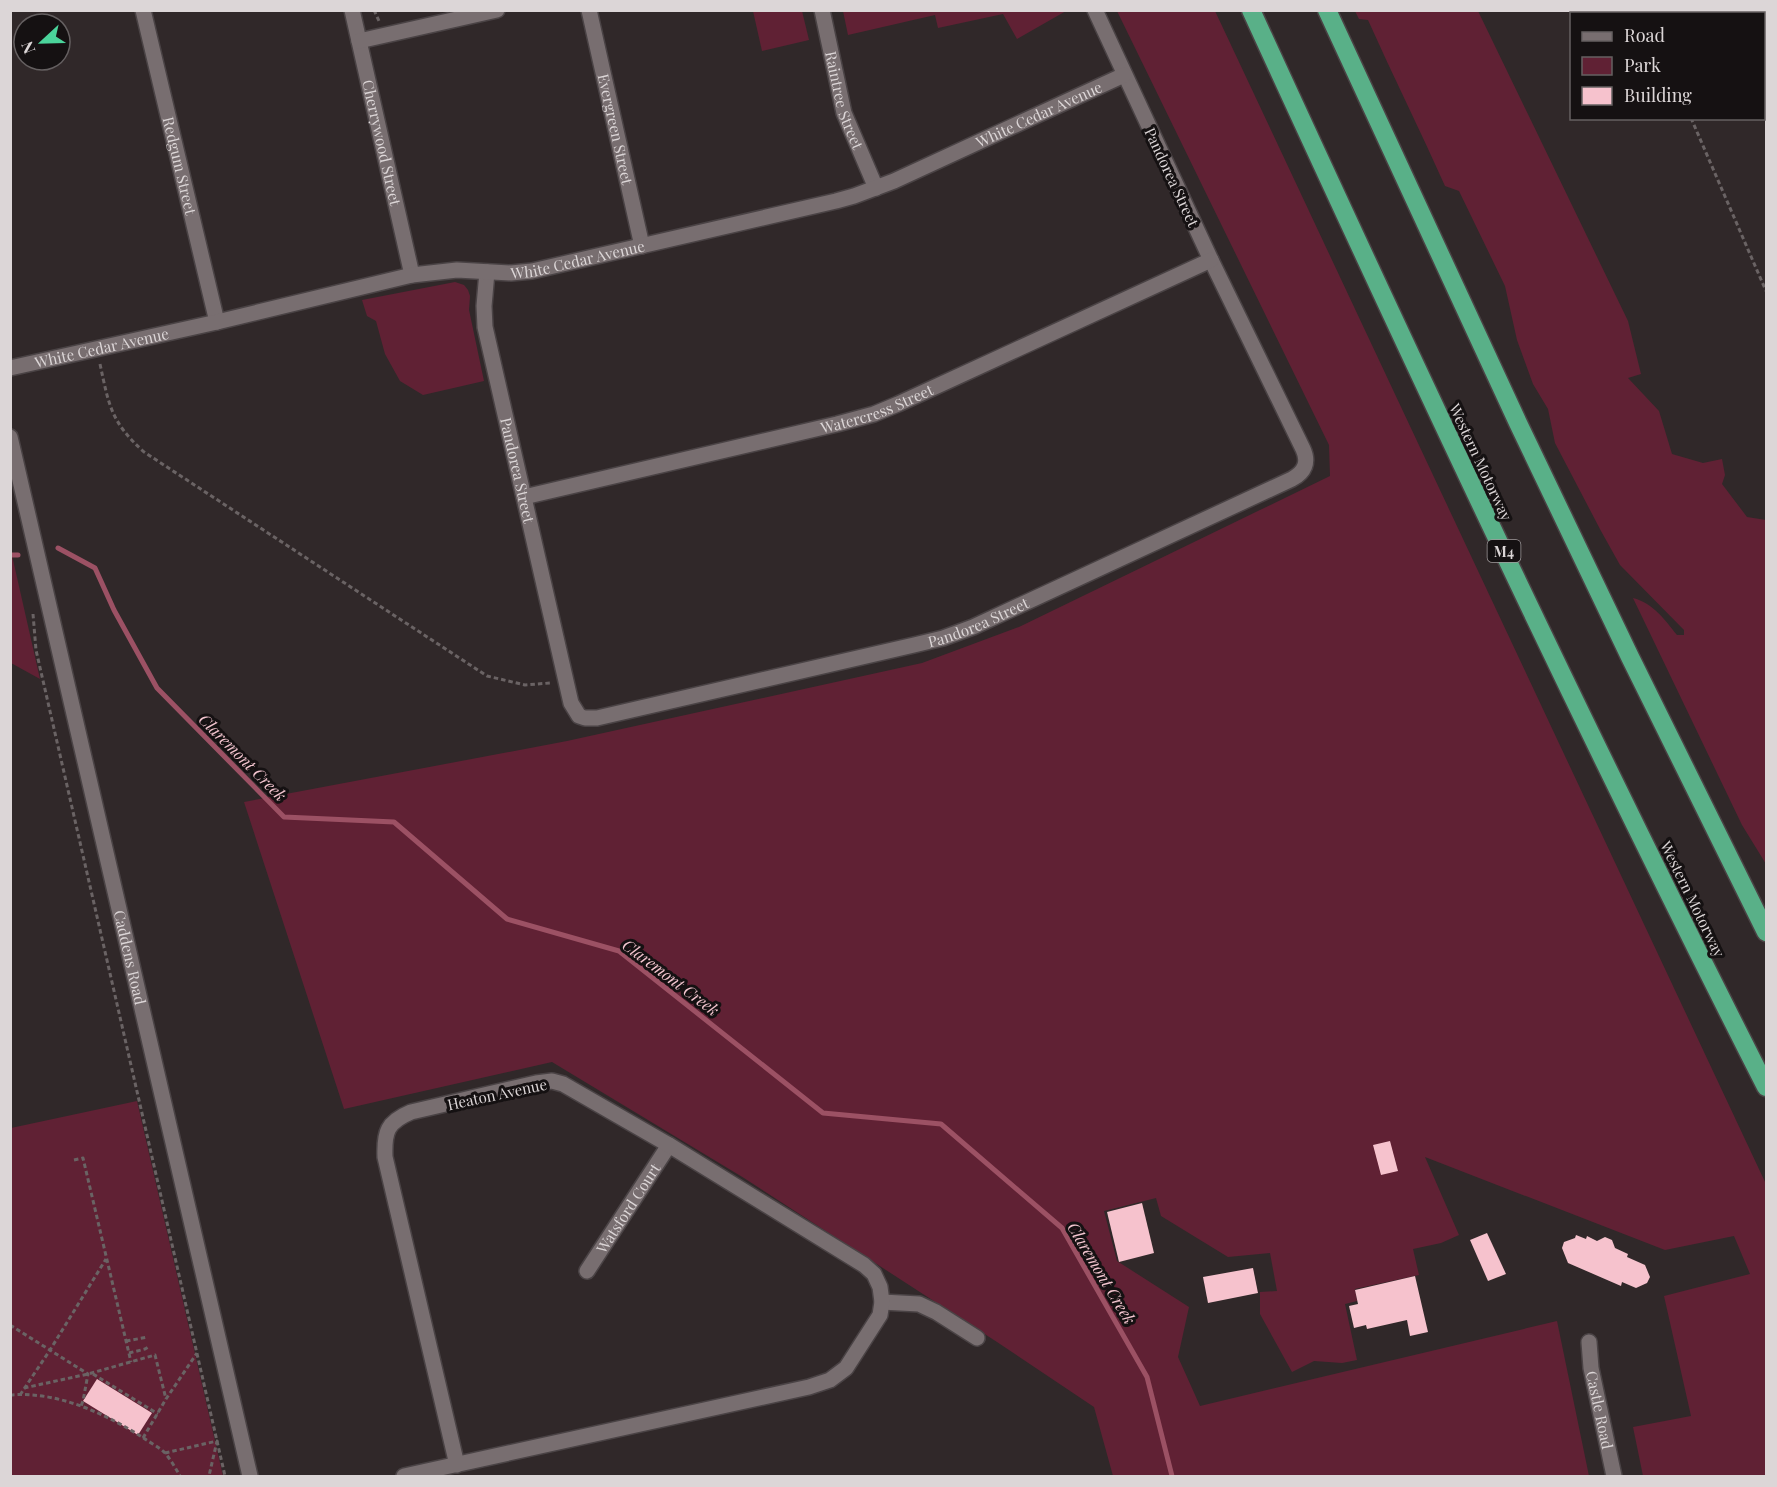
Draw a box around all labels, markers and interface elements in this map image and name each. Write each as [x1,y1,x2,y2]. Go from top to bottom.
north arrow [12,12,72,72]
legend [1570,12,1765,120]
text: Road [1624,23,1665,47]
text: N [16,38,40,57]
street label: Raintree Street [821,49,869,153]
text: Park [1624,53,1661,77]
street label: Evergreen Street [594,72,638,187]
street label: White Cedar Avenue [972,77,1105,152]
street label: Cherrywood Street [358,78,406,208]
text: Building [1624,83,1692,107]
street label: Redgum Street [159,115,201,217]
street label: Pandorea Street [1140,124,1204,230]
street label: White Cedar Avenue [509,235,647,283]
street label: White Cedar Avenue [32,323,171,372]
street label: Watercress Street [818,379,937,438]
street label: Western Motorway [1445,399,1517,524]
street label: Pandorea Street [496,416,540,525]
road number: M4 [1488,540,1520,562]
street label: Pandorea Street [926,592,1032,651]
water label: Claremont Creek [195,709,291,805]
street label: Western Motorway [1656,837,1730,961]
street label: Caddens Road [110,908,151,1007]
water label: Claremont Creek [619,934,723,1020]
street label: Heaton Avenue [445,1074,549,1114]
street label: Watsford Court [591,1159,665,1258]
water label: Claremont Creek [1063,1218,1141,1328]
street label: Castle Road [1582,1369,1618,1451]

